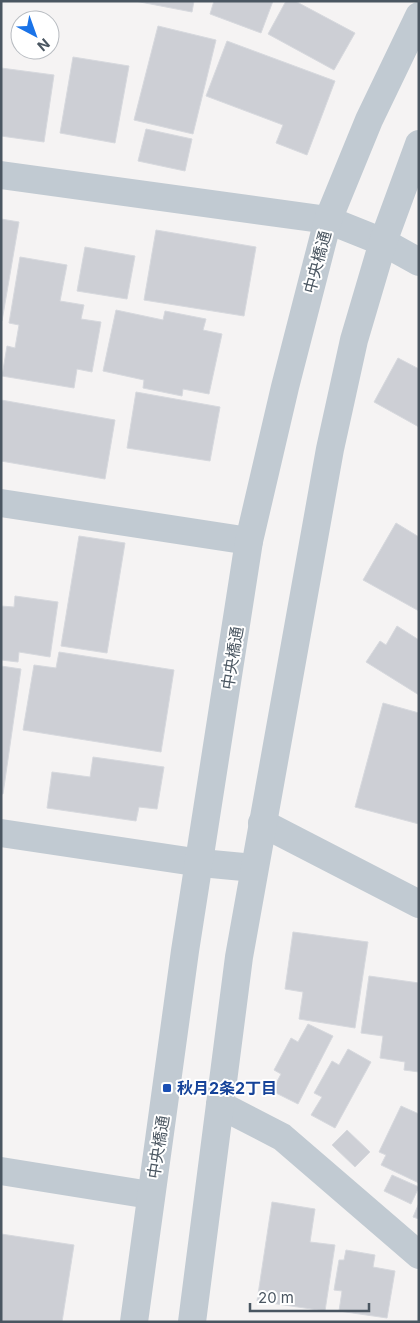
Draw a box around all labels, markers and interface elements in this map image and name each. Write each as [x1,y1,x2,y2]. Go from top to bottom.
north arrow [10,10,60,60]
text: N [34,35,53,55]
street label: 中央橋通 [299,228,335,296]
street label: 中央橋通 [217,625,247,691]
place label: 秋月2条2丁目 [177,1078,277,1098]
marker: 秋月2条2丁目 [161,1082,173,1094]
street label: 中央橋通 [143,1114,173,1180]
scale bar [250,1280,369,1312]
text: 20 m [258,1288,294,1307]

